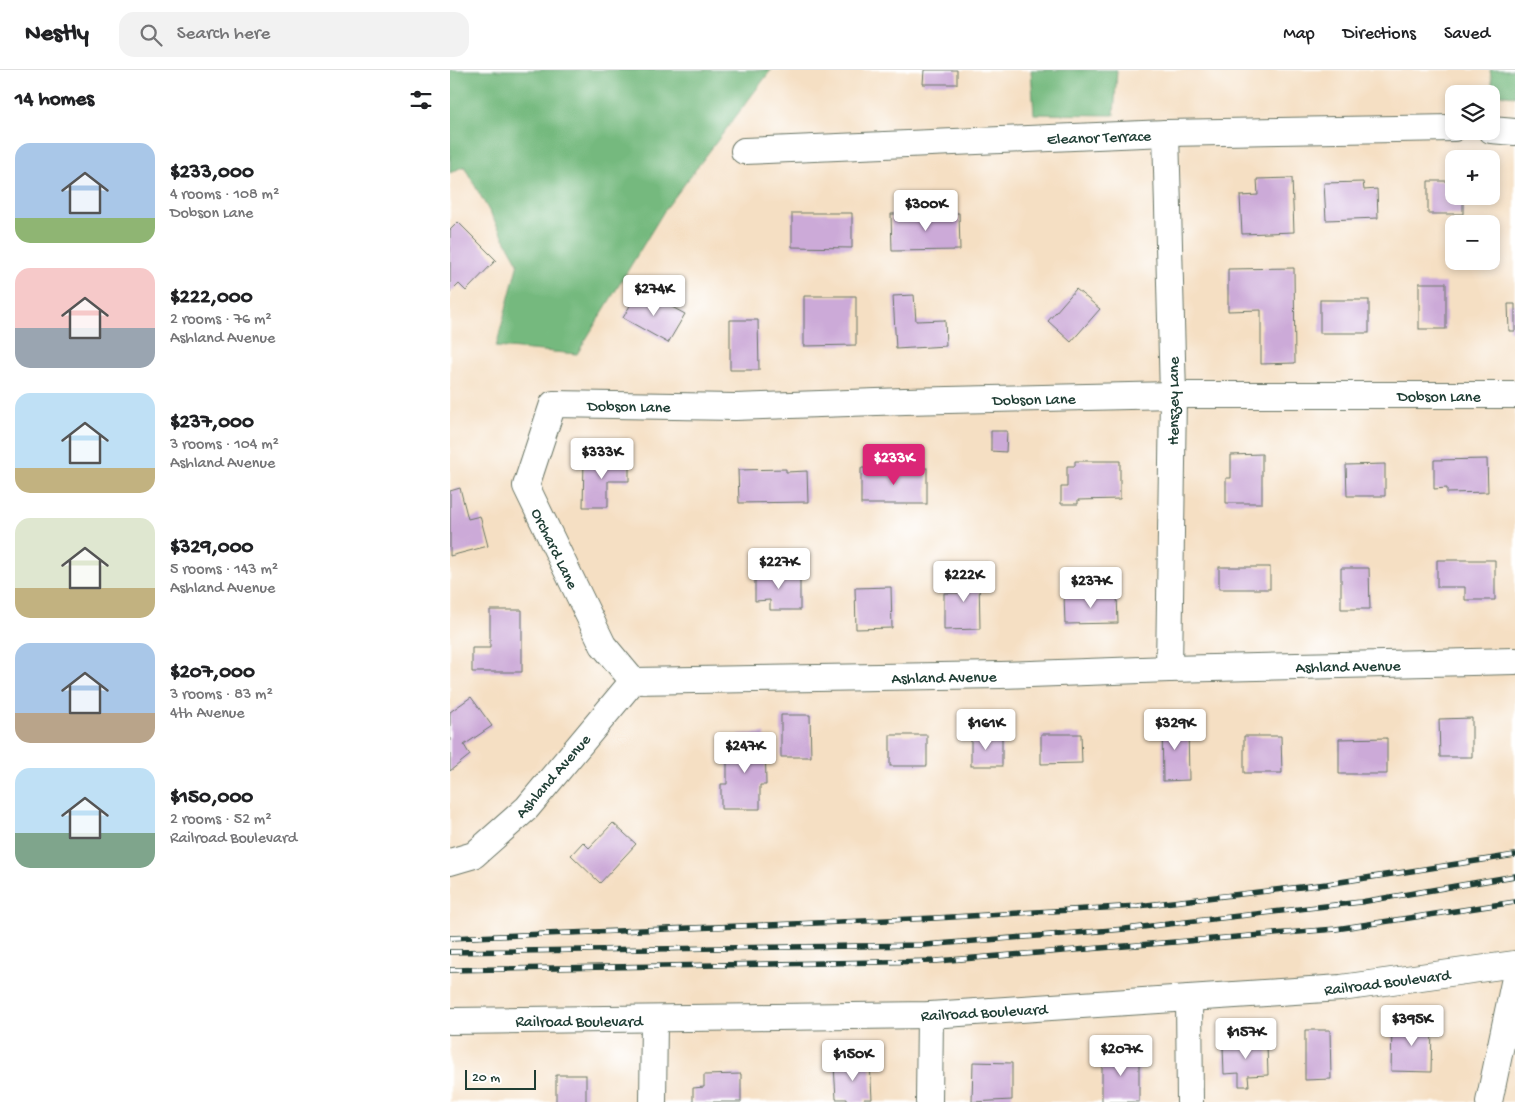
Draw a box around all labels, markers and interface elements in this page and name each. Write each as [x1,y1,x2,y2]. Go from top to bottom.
search box [119,12,469,57]
text: Nestly [25,20,89,49]
icon: search [137,21,165,49]
text: Search here [177,23,270,46]
text: Map [1283,24,1315,45]
text: Directions [1343,24,1416,45]
text: Saved [1444,24,1490,45]
map controls [1445,85,1500,270]
button: layers [1445,85,1500,140]
icon: filters [407,86,435,114]
text: 14 homes [15,88,94,113]
street label: Eleanor Terrace [1047,128,1152,151]
button: + [1445,150,1500,205]
text: $233,000 [170,161,254,186]
icon: home [55,163,115,223]
text: 4 rooms · 108 m² [170,186,279,205]
pin: $300K [891,190,961,232]
text: $300K [905,196,947,215]
text: Dobson Lane [170,205,253,224]
button: − [1445,215,1500,270]
pin: $274K [619,274,689,317]
text: $274K [634,281,674,300]
text: $222,000 [170,286,253,311]
icon: home [55,288,115,348]
text: 2 rooms · 76 m² [170,311,272,330]
text: Ashland Avenue [170,330,275,349]
street label: Henszey Lane [1166,356,1185,445]
street label: Dobson Lane [1396,389,1481,408]
street label: Dobson Lane [991,391,1077,412]
street label: Dobson Lane [586,398,672,419]
text: $237,000 [170,411,254,436]
icon: home [55,413,115,473]
text: 3 rooms · 104 m² [170,436,279,455]
pin: $333K [567,438,637,480]
text: $333K [582,444,622,463]
pin: $233K [859,444,929,486]
text: $233K [874,450,914,469]
text: Ashland Avenue [170,455,275,474]
street label: Orchard Lane [525,506,581,594]
text: $329,000 [170,536,254,561]
icon: home [55,538,115,598]
pin: $227K [744,548,814,590]
text: $227K [759,554,799,573]
pin: $222K [929,560,999,603]
text: 5 rooms · 143 m² [170,561,278,580]
pin: $237K [1056,566,1126,609]
text: $222K [944,567,984,586]
text: $237K [1071,573,1111,592]
text: Ashland Avenue [170,580,275,599]
street label: Ashland Avenue [1295,658,1402,679]
text: $207,000 [170,661,255,686]
icon: home [55,663,115,723]
street label: Ashland Avenue [891,669,998,690]
text: 3 rooms · 83 m² [170,686,273,705]
text: 4th Avenue [170,705,245,724]
pin: $161K [951,708,1021,751]
pin: $329K [1140,708,1210,751]
text: $161K [967,715,1005,734]
text: $329K [1155,715,1195,734]
street label: Ashland Avenue [513,731,597,823]
pin: $247K [710,732,780,774]
text: $247K [725,738,765,757]
text: $150,000 [170,786,253,811]
icon: home [55,788,115,848]
text: 2 rooms · 52 m² [170,811,272,830]
text: Railroad Boulevard [170,830,297,849]
street label: Railroad Boulevard [1323,967,1453,1002]
street label: Railroad Boulevard [920,1002,1050,1027]
pin: $395K [1377,1004,1447,1047]
text: $395K [1392,1011,1432,1030]
street label: Railroad Boulevard [515,1014,644,1033]
pin: $157K [1211,1018,1281,1060]
text: $157K [1226,1024,1266,1043]
pin: $207K [1086,1034,1156,1077]
pin: $150K [818,1040,888,1082]
text: $207K [1100,1041,1142,1060]
text: $150K [833,1046,873,1065]
scale bar [465,1067,536,1090]
text: 20 m [472,1070,500,1087]

